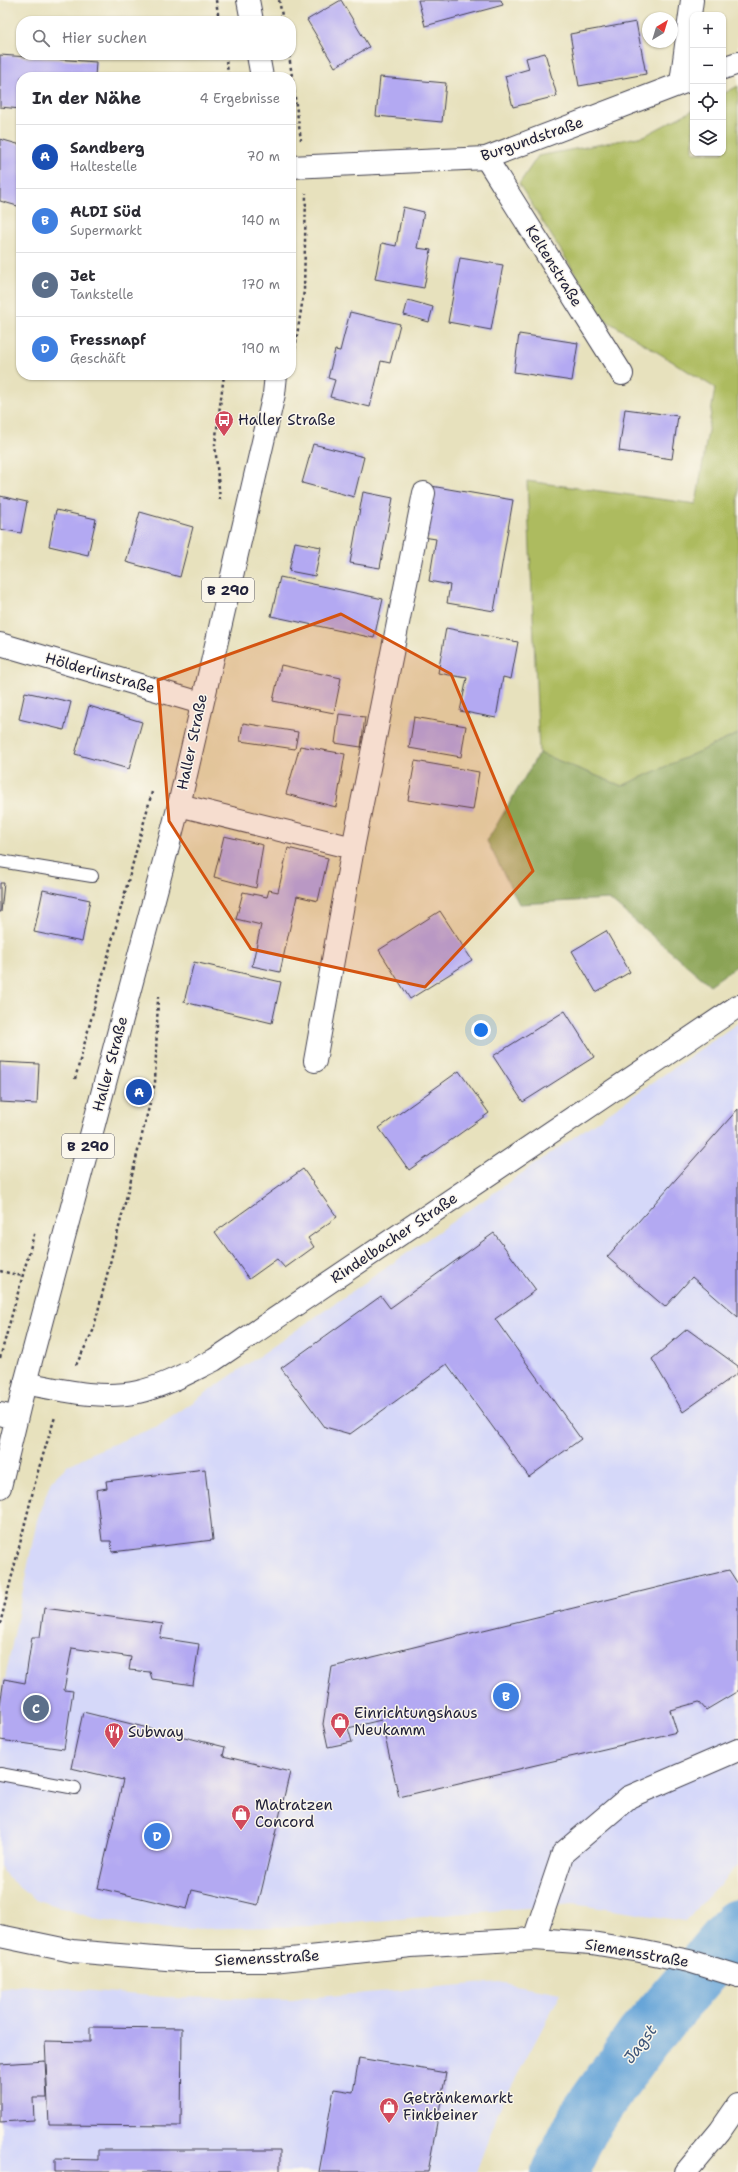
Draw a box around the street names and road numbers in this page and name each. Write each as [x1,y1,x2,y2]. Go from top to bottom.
street label: Burgundstraße [478,112,586,166]
street label: Keltenstraße [521,221,587,311]
road number: B 290 [202,578,254,602]
street label: Hölderlinstraße [43,648,157,698]
street label: Haller Straße [172,692,212,792]
street label: Haller Straße [88,1014,132,1114]
road number: B 290 [62,1134,114,1158]
street label: Rindelbacher Straße [327,1188,461,1288]
street label: Siemensstraße [583,1934,691,1972]
street label: Siemensstraße [214,1945,320,1971]

